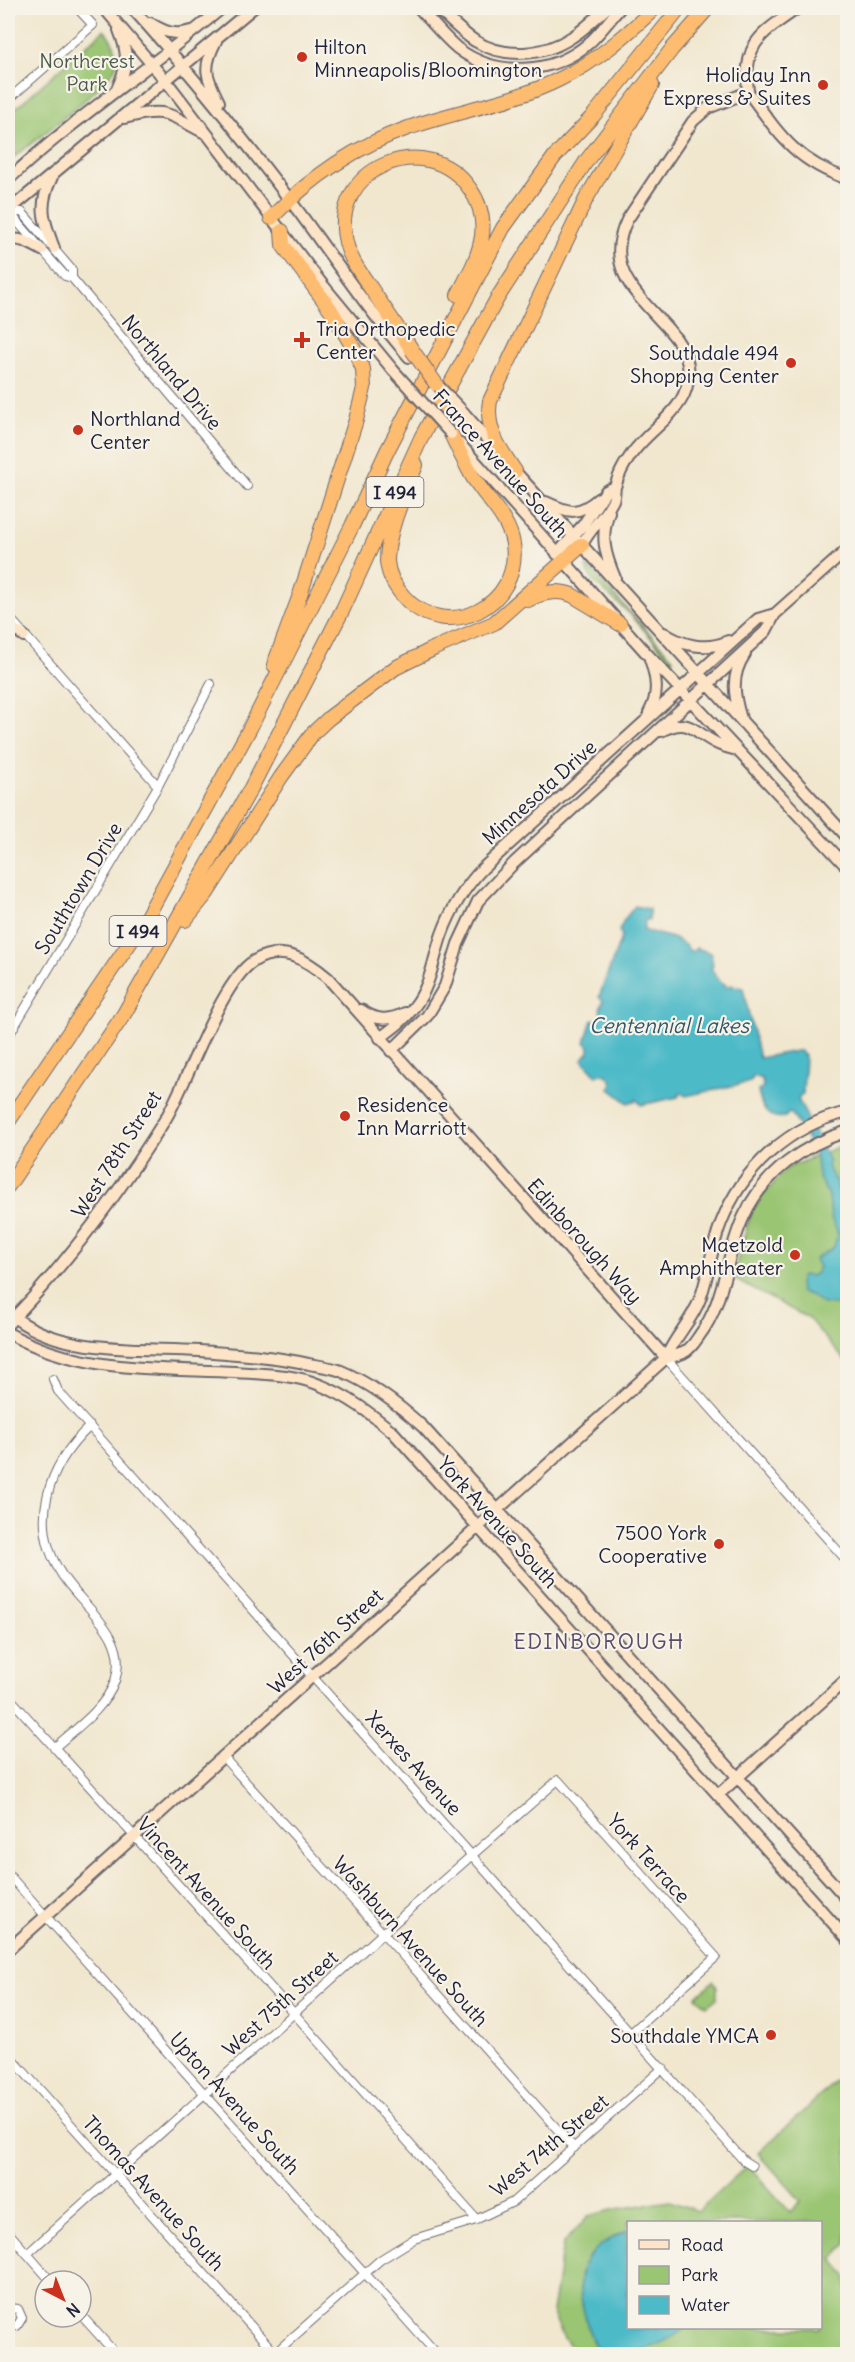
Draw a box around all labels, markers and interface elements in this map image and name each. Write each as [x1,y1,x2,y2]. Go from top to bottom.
place label: Hilton Minneapolis/Bloomington [314,34,542,82]
park label: Northcrest Park [39,48,135,96]
marker: Hilton Minneapolis/Bloomington [295,50,309,64]
place label: Holiday Inn Express & Suites [663,62,811,110]
marker: Holiday Inn Express & Suites [816,78,830,92]
street label: Northland Drive [117,309,227,435]
place label: Tria Orthopedic Center [316,316,456,364]
marker: Tria Orthopedic Center [293,331,311,349]
place label: Southdale 494 Shopping Center [630,340,779,388]
marker: Southdale 494 Shopping Center [784,356,798,370]
street label: France Avenue South [428,384,574,542]
place label: Northland Center [90,406,181,454]
marker: Northland Center [71,423,85,437]
road number: I 494 [366,477,424,507]
street label: Minnesota Drive [477,734,601,850]
street label: Southtown Drive [29,817,127,959]
road number: I 494 [110,916,166,946]
water label: Centennial Lakes [589,1012,751,1039]
street label: West 78th Street [66,1086,167,1222]
place label: Residence Inn Marriott [357,1092,467,1140]
marker: Residence Inn Marriott [338,1109,352,1123]
street label: Edinborough Way [522,1173,648,1309]
place label: Maetzold Amphitheater [659,1232,783,1280]
marker: Maetzold Amphitheater [788,1248,802,1262]
street label: York Avenue South [432,1451,564,1593]
place label: 7500 York Cooperative [598,1520,707,1568]
marker: 7500 York Cooperative [712,1537,726,1551]
street label: West 76th Street [262,1583,388,1699]
district label: EDINBOROUGH [513,1628,685,1655]
street label: Xerxes Avenue [361,1706,467,1820]
street label: York Terrace [602,1808,696,1908]
street label: Vincent Avenue South [132,1812,282,1974]
street label: Washburn Avenue South [328,1851,494,2031]
street label: West 75th Street [217,1945,343,2061]
place label: Southdale YMCA [610,2023,759,2048]
street label: Upton Avenue South [164,2027,306,2179]
marker: Southdale YMCA [764,2028,778,2042]
street label: West 74th Street [485,2088,613,2202]
street label: Thomas Avenue South [78,2110,230,2276]
legend [627,2221,822,2329]
text: Road [681,2233,724,2256]
text: Park [681,2263,718,2286]
north arrow [33,2269,93,2329]
text: Water [681,2293,731,2316]
text: N [62,2299,84,2321]

